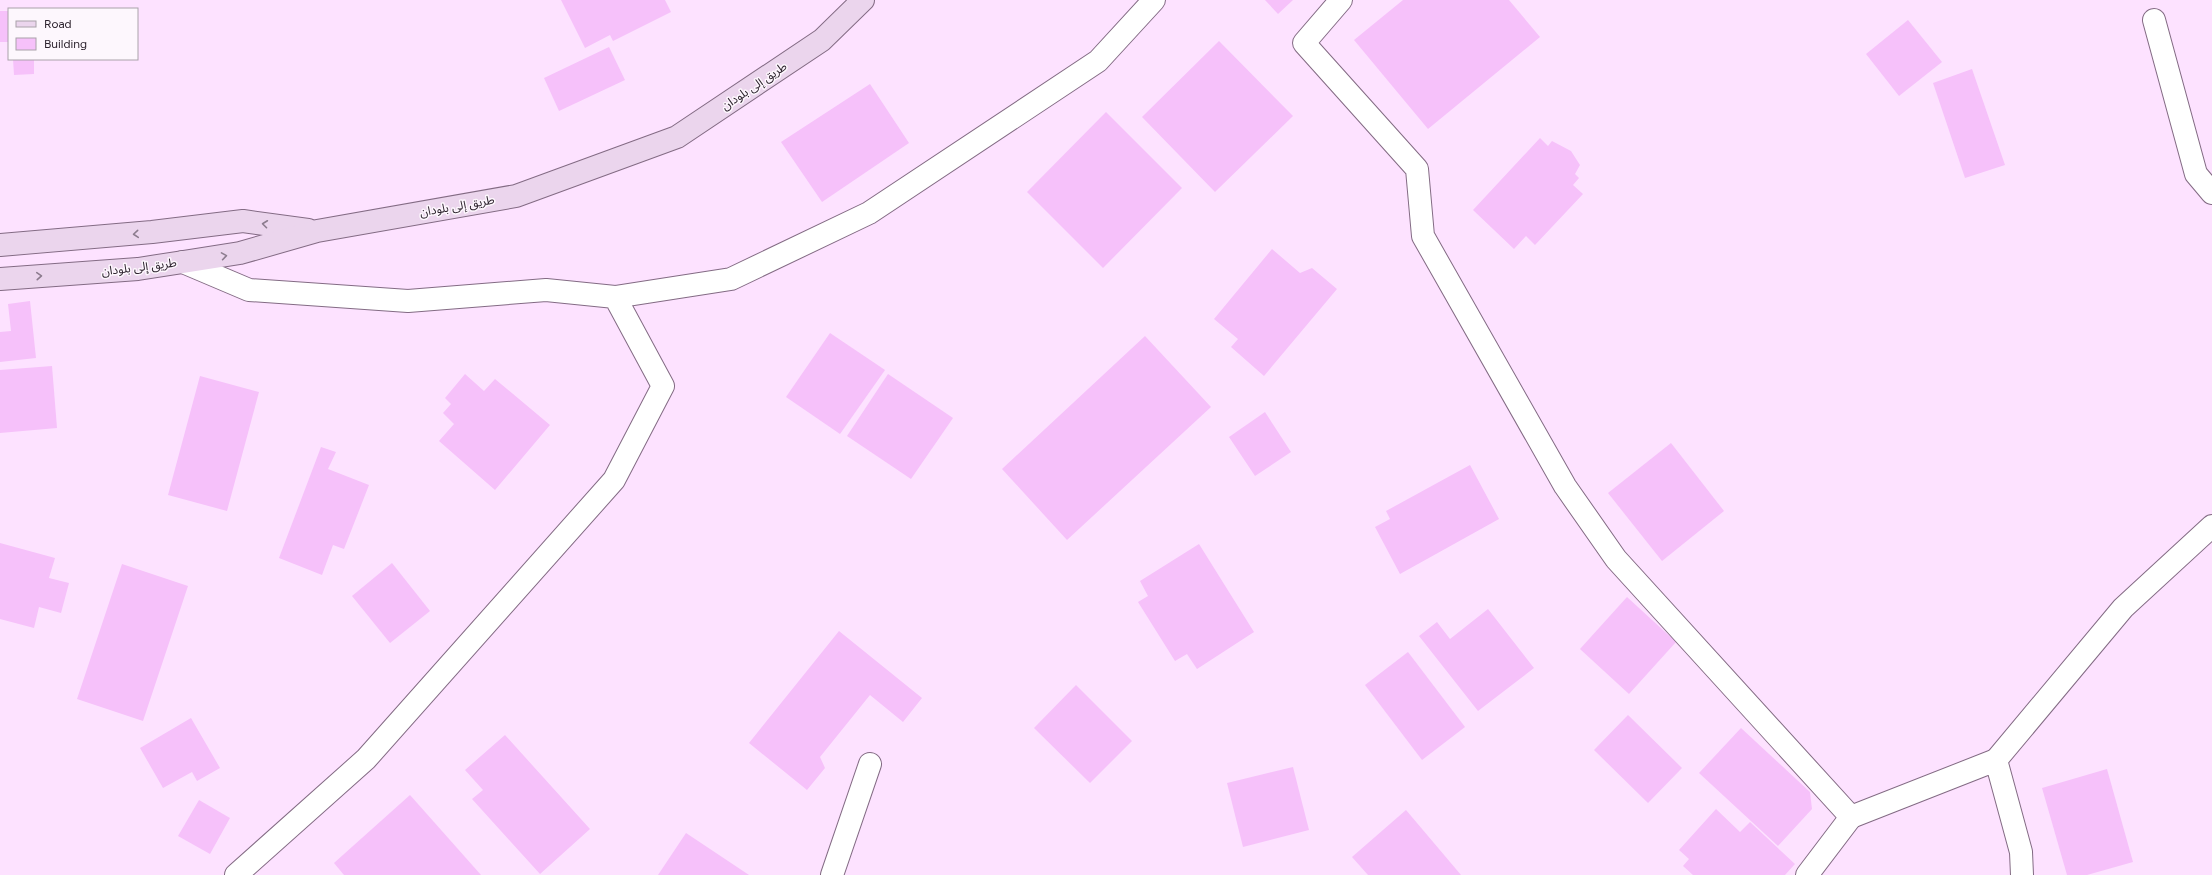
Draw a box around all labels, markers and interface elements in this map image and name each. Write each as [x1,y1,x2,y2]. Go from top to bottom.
legend [8,8,138,60]
text: Road [44,17,72,31]
text: Building [44,37,87,51]
street label: طريق إلى بلودان [719,59,790,114]
street label: طريق إلى بلودان [418,193,496,220]
one-way arrow [262,220,268,229]
one-way arrow [133,229,139,238]
one-way arrow [220,252,227,260]
street label: طريق إلى بلودان [101,255,178,280]
one-way arrow [36,272,42,281]

